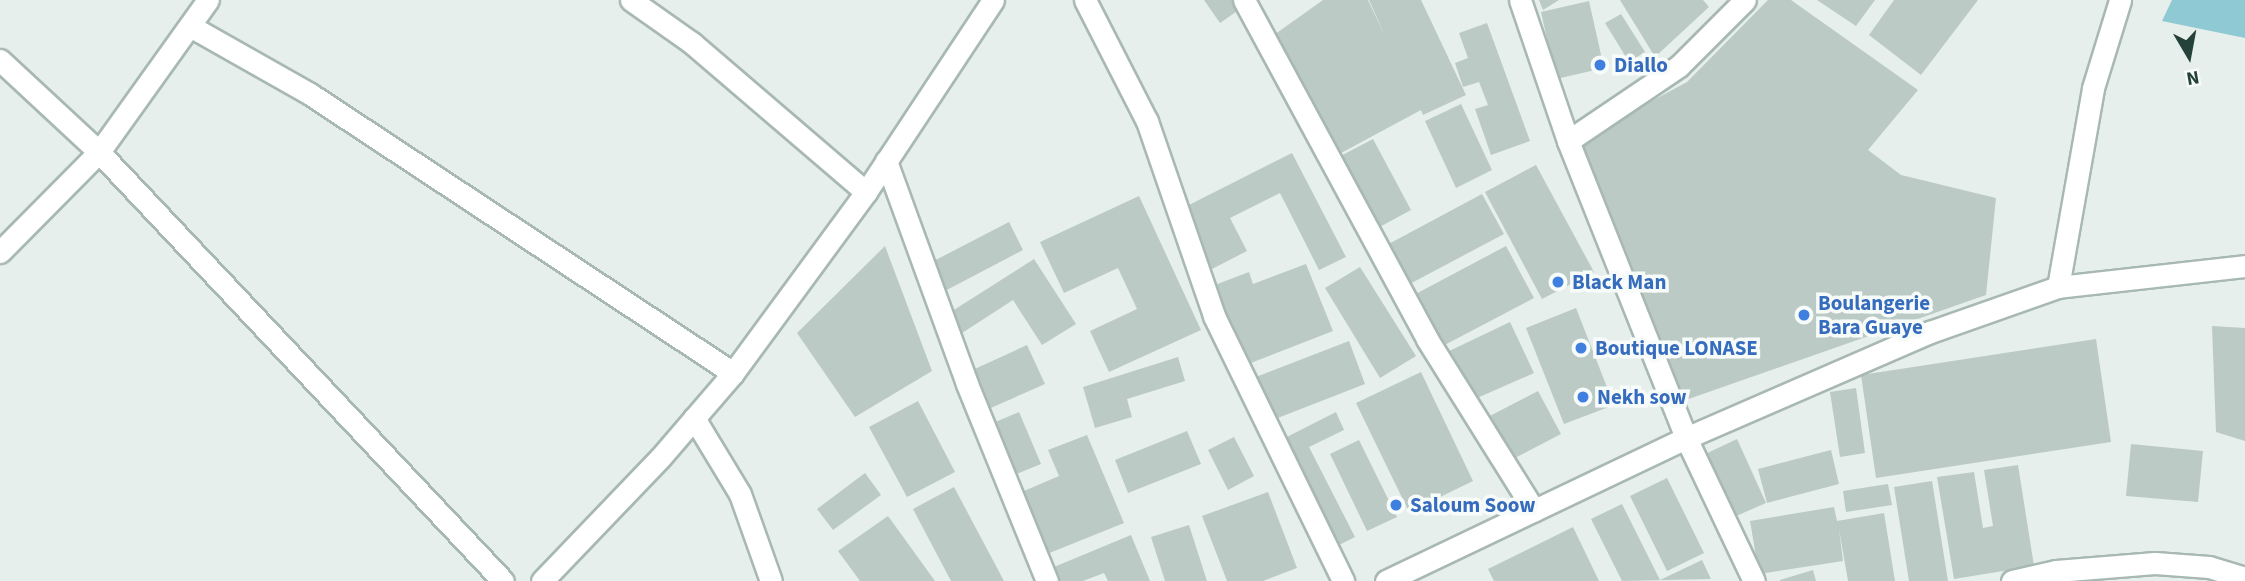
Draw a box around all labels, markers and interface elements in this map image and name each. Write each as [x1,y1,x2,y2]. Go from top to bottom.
north arrow [2154,21,2224,91]
place label: Diallo [1614,52,1668,78]
marker: Diallo [1592,57,1608,73]
text: N [2184,63,2201,92]
place label: Black Man [1572,269,1666,295]
marker: Black Man [1550,274,1566,290]
place label: Boulangerie Bara Guaye [1818,290,1930,340]
marker: Boulangerie Bara Guaye [1796,307,1812,323]
place label: Boutique LONASE [1595,335,1758,361]
marker: Boutique LONASE [1573,340,1589,356]
place label: Nekh sow [1597,384,1687,410]
marker: Nekh sow [1575,389,1591,405]
place label: Saloum Soow [1410,492,1536,518]
marker: Saloum Soow [1388,497,1404,513]

